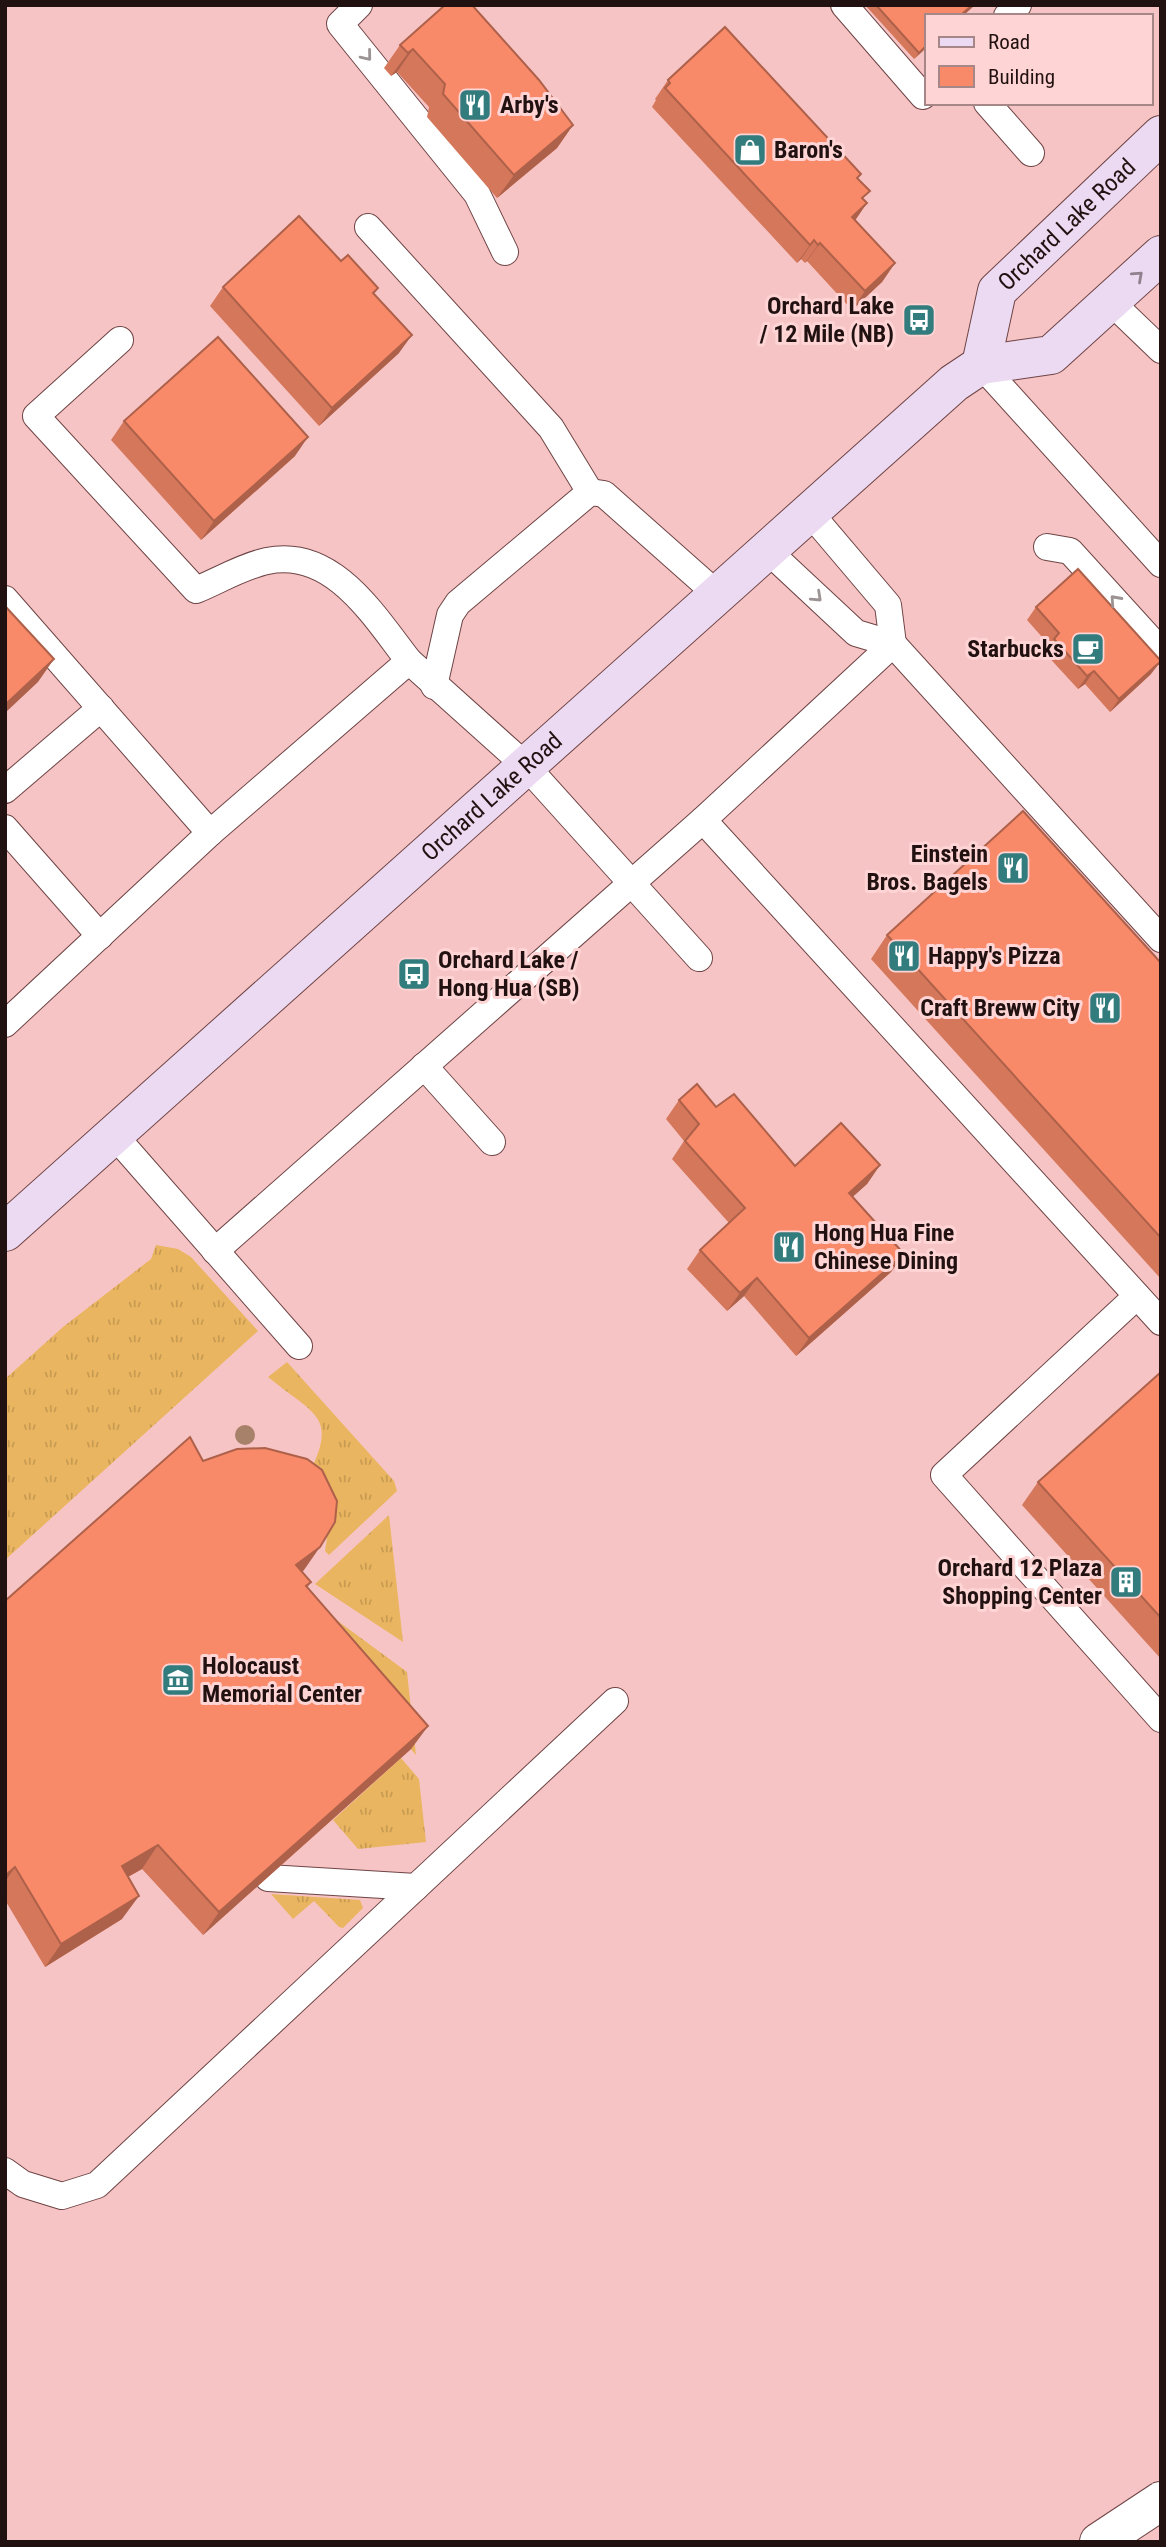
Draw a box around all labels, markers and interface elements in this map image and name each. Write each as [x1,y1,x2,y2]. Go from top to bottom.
legend [925,14,1152,105]
text: Road [988,30,1030,54]
one-way arrow [359,48,371,61]
text: Building [988,65,1055,89]
restaurant icon: Arby's [456,86,494,124]
place label: Arby's [500,91,559,119]
shop icon: Baron's [731,131,769,169]
place label: Baron's [774,136,843,164]
street label: Orchard Lake Road [992,153,1141,296]
one-way arrow [1130,272,1143,284]
place label: Orchard Lake / 12 Mile (NB) [759,292,894,348]
bus stop icon: Orchard Lake / 12 Mile (NB) [900,301,938,339]
one-way arrow [809,588,822,601]
one-way arrow [1111,595,1123,608]
cafe icon: Starbucks [1069,630,1107,668]
place label: Starbucks [967,635,1064,663]
street label: Orchard Lake Road [416,727,568,867]
place label: Einstein Bros. Bagels [866,840,988,896]
restaurant icon: Einstein Bros. Bagels [994,849,1032,887]
restaurant icon: Happy's Pizza [885,937,923,975]
place label: Happy's Pizza [928,942,1060,970]
place label: Orchard Lake / Hong Hua (SB) [438,946,579,1002]
bus stop icon: Orchard Lake / Hong Hua (SB) [395,955,433,993]
restaurant icon: Craft Breww City [1086,989,1124,1027]
place label: Craft Breww City [920,994,1080,1022]
place label: Hong Hua Fine Chinese Dining [814,1219,958,1275]
restaurant icon: Hong Hua Fine Chinese Dining [770,1228,808,1266]
place label: Orchard 12 Plaza Shopping Center [938,1554,1102,1610]
building icon: Orchard 12 Plaza Shopping Center [1107,1563,1145,1601]
place label: Holocaust Memorial Center [202,1652,362,1708]
museum icon: Holocaust Memorial Center [159,1661,197,1699]

